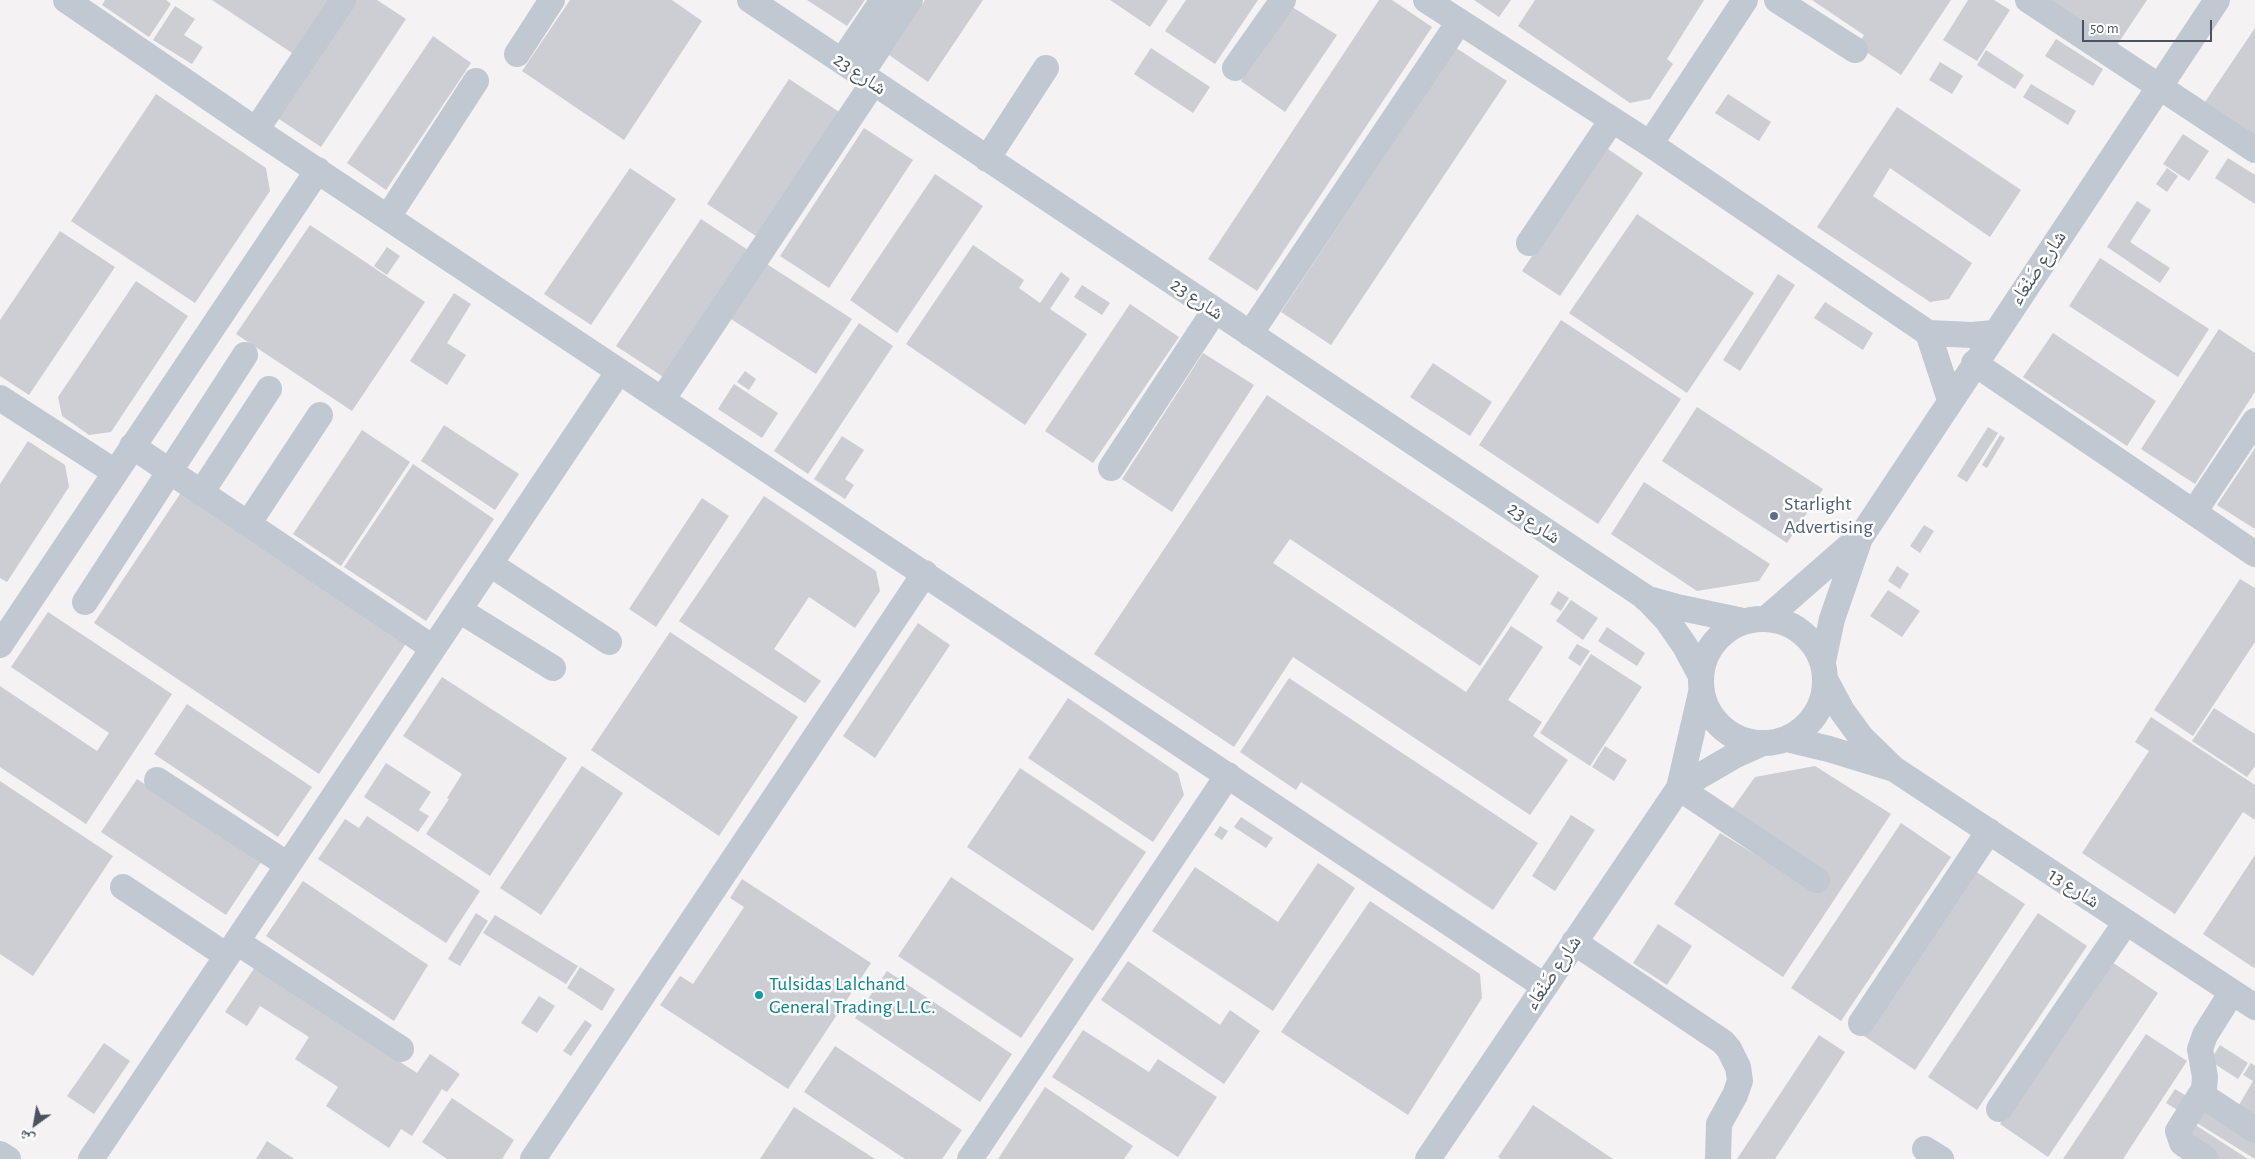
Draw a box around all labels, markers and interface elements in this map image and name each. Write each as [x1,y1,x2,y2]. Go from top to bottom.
scale bar [2085,10,2215,42]
text: 50 m [2090,21,2119,36]
street label: شارع 23 [829,48,891,100]
street label: شارع صَنْعَاء [2004,226,2072,310]
street label: شارع 23 [1166,273,1228,325]
place label: Starlight Advertising [1784,492,1873,539]
street label: شارع 23 [1503,497,1565,549]
marker: Starlight Advertising [1768,510,1780,522]
street label: شارع 13 [2044,863,2104,913]
street label: شارع صَنْعَاء [1519,931,1587,1015]
place label: Tulsidas Lalchand General Trading L.L.C. [769,972,936,1019]
marker: Tulsidas Lalchand General Trading L.L.C. [753,989,765,1001]
north arrow [10,1099,60,1149]
text: ش [17,1127,37,1147]

